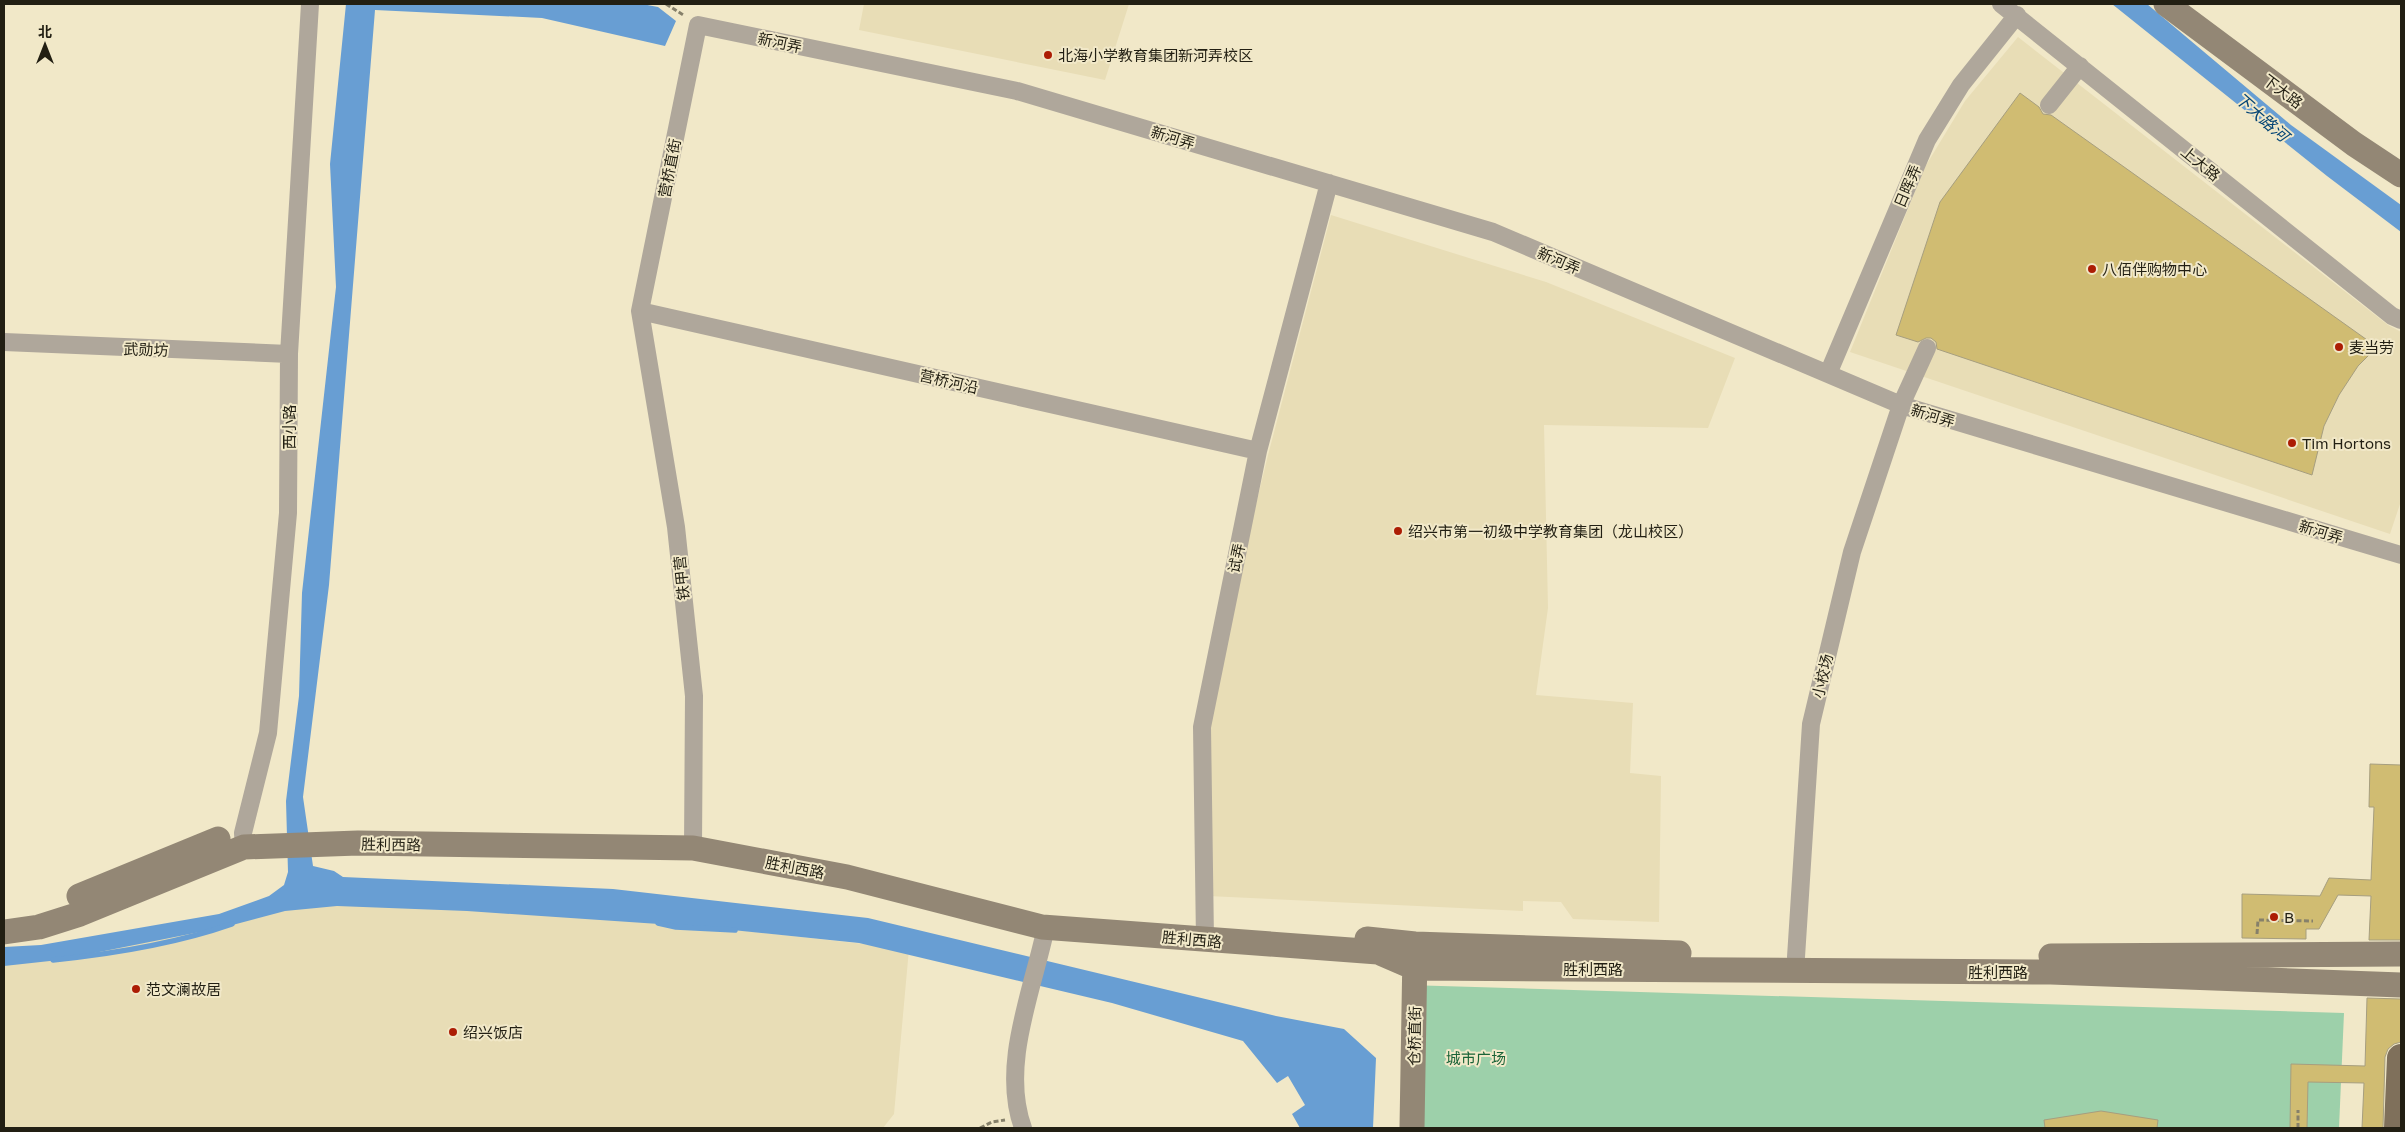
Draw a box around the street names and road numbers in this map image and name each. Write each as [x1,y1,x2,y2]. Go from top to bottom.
street label: 新河弄 [756,29,804,55]
street label: 下大路 [2260,70,2306,112]
street label: 新河弄 [1149,122,1197,152]
street label: 营桥直街 [654,137,684,199]
street label: 上大路 [2178,142,2224,184]
street label: 日晖弄 [1890,162,1924,210]
street label: 新河弄 [1535,243,1583,277]
street label: 武勋坊 [123,339,169,359]
street label: 营桥河沿 [918,365,980,397]
street label: 新河弄 [1909,400,1957,430]
street label: 西小路 [280,404,298,450]
street label: 新河弄 [2297,516,2345,546]
street label: 试弄 [1224,541,1248,575]
street label: 铁甲营 [670,555,692,601]
street label: 小校场 [1808,652,1836,700]
street label: 胜利西路 [361,834,421,854]
street label: 胜利西路 [764,852,826,882]
street label: 胜利西路 [1161,927,1223,951]
street label: 胜利西路 [1563,960,1623,978]
street label: 胜利西路 [1968,963,2028,981]
street label: 仓桥直街 [1404,1006,1424,1066]

